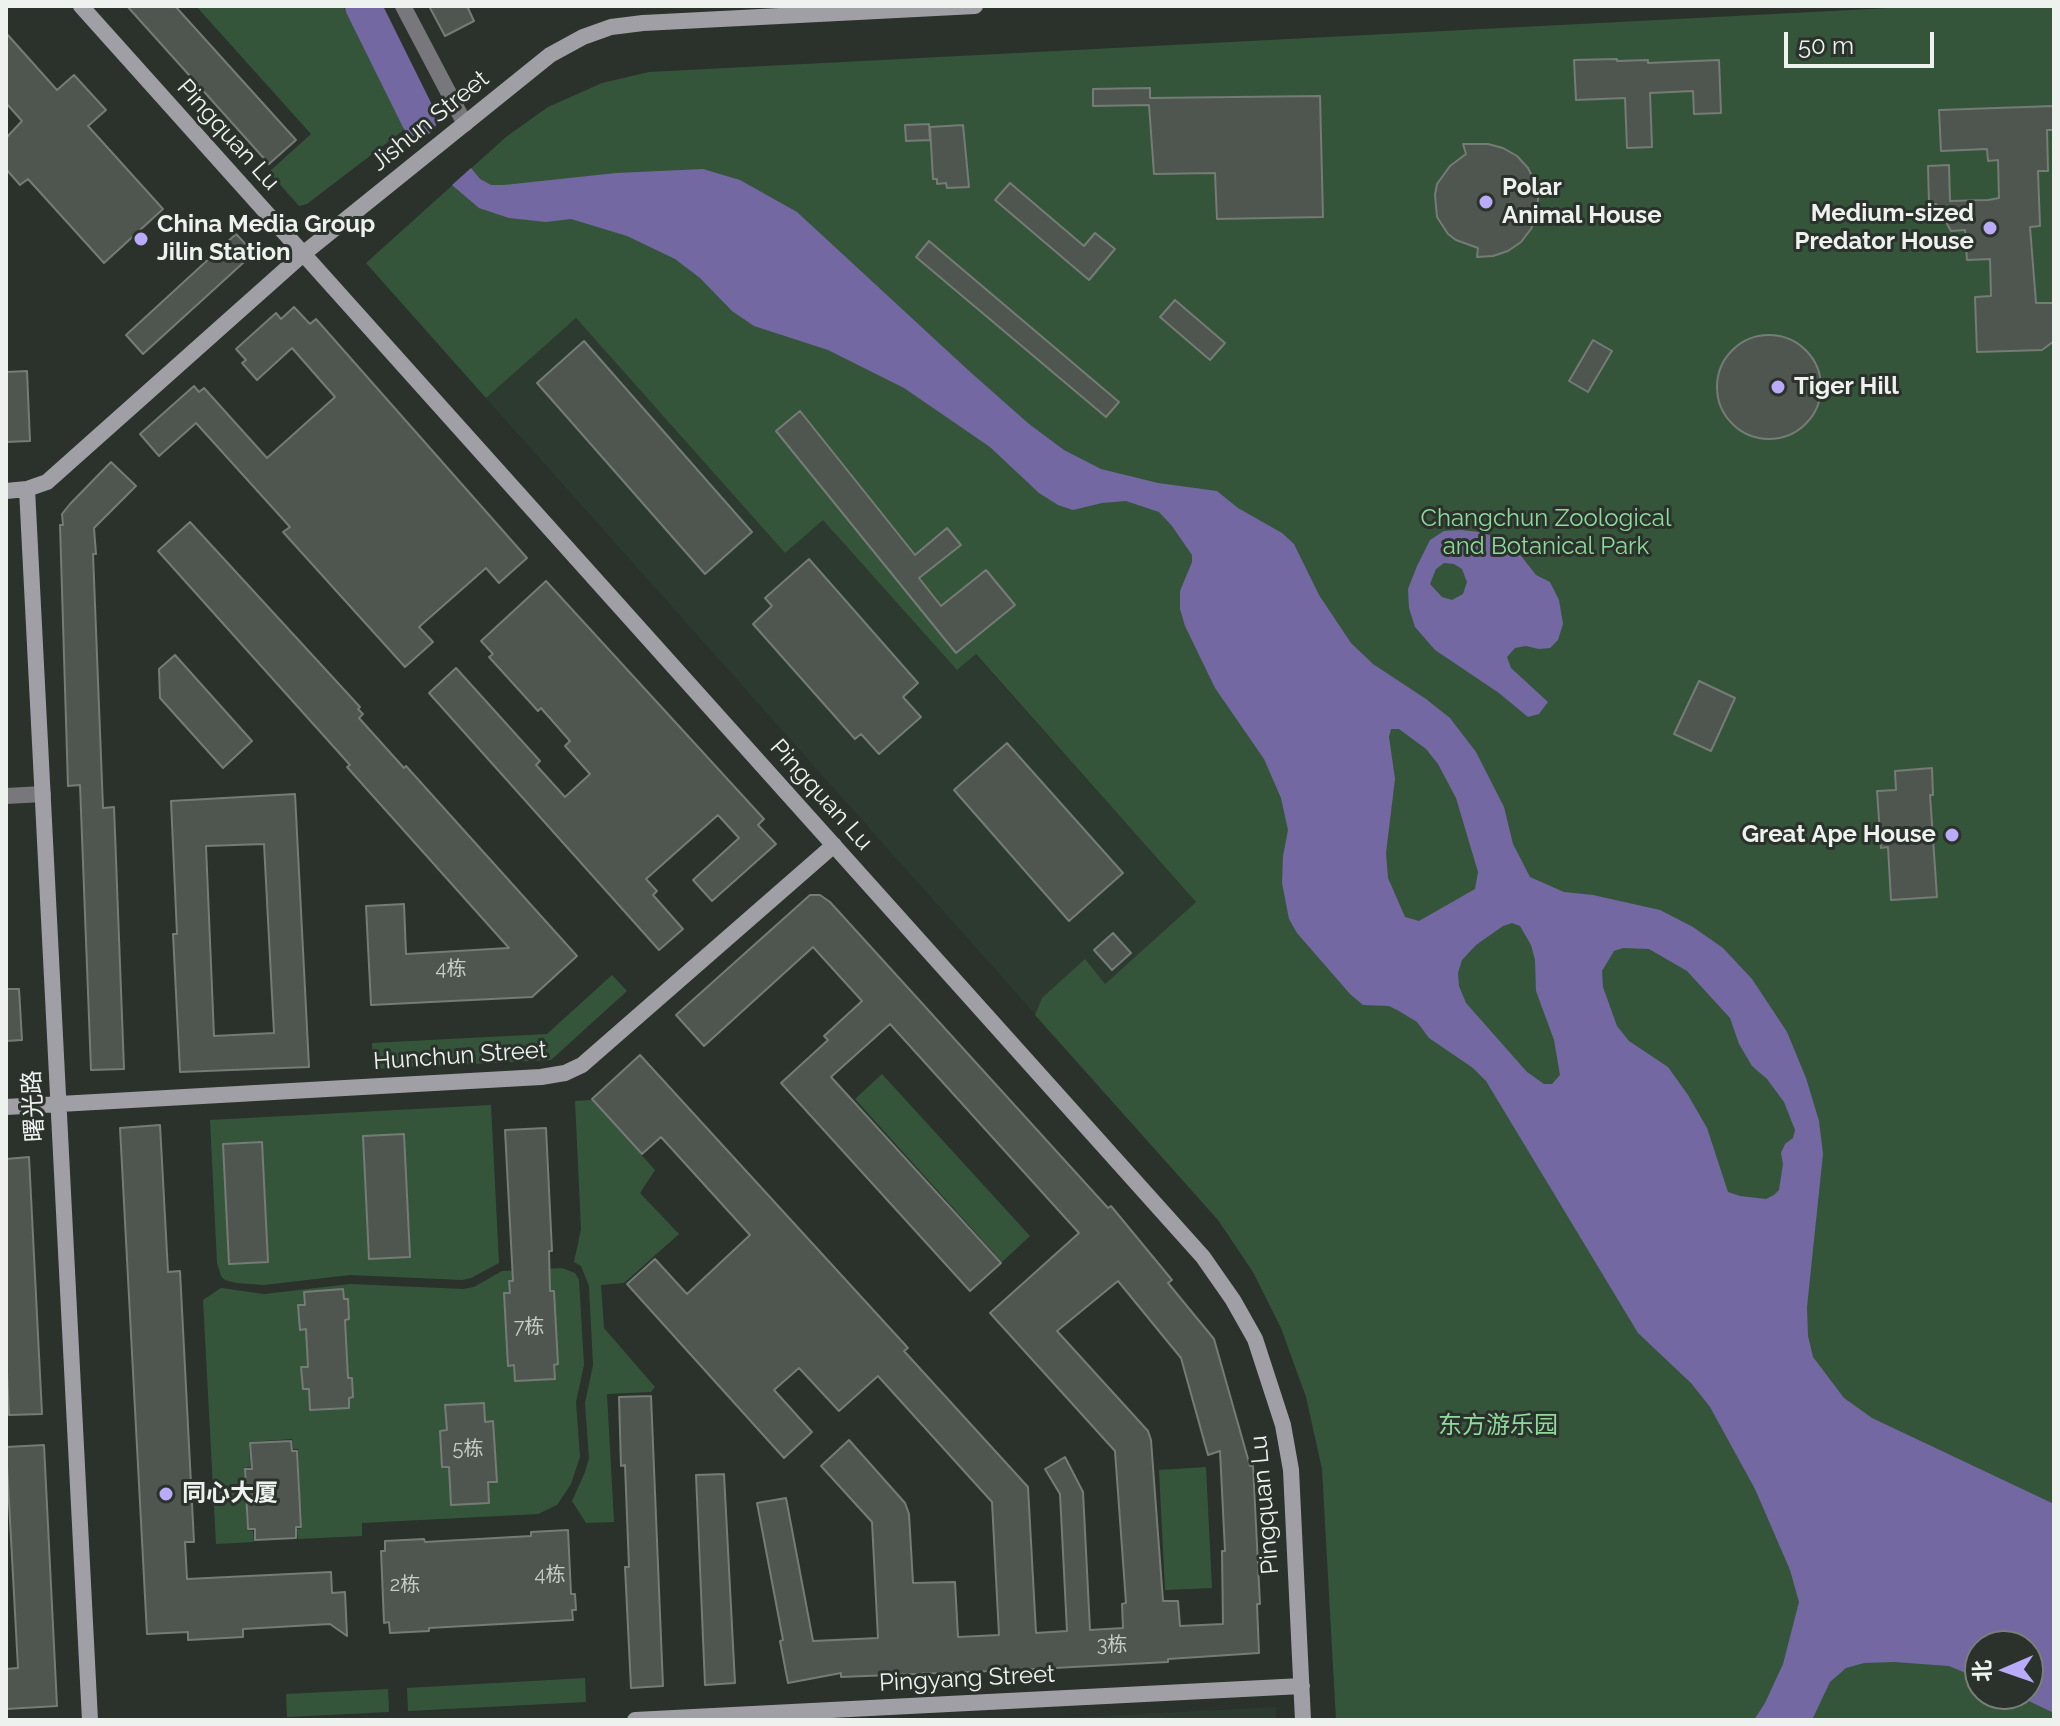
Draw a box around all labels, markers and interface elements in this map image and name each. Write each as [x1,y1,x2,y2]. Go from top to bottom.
scale bar [1788,16,1938,66]
text: 50 m [1798,31,1854,60]
street label: Jishun Street [365,65,495,177]
street label: Pingquan Lu [171,74,285,196]
place label: Polar Animal House [1502,174,1662,230]
marker: Polar Animal House [1477,193,1495,211]
place label: Medium-sized Predator House [1794,200,1974,256]
place label: China Media Group Jilin Station [157,211,375,267]
marker: Medium-sized Predator House [1981,219,1999,237]
marker: China Media Group Jilin Station [132,230,150,248]
place label: Tiger Hill [1794,373,1899,401]
marker: Tiger Hill [1769,378,1787,396]
park label: Changchun Zoological and Botanical Park [1421,505,1671,561]
street label: Pingquan Lu [764,734,878,856]
place label: Great Ape House [1742,821,1936,849]
marker: Great Ape House [1943,826,1961,844]
house number: 4栋 [436,957,466,981]
street label: Hunchun Street [372,1036,548,1076]
street label: 曙光路 [18,1069,50,1143]
house number: 7栋 [514,1315,544,1339]
park label: 东方游乐园 [1438,1412,1558,1440]
street label: Pingquan Lu [1245,1434,1285,1576]
house number: 5栋 [453,1437,483,1461]
place label: 同心大厦 [182,1480,278,1508]
marker: 同心大厦 [157,1485,175,1503]
house number: 4栋 [535,1563,565,1587]
house number: 2栋 [390,1573,420,1597]
north arrow [1964,1630,2044,1710]
house number: 3栋 [1097,1633,1127,1657]
text: 北 [1969,1659,1995,1682]
street label: Pingyang Street [878,1660,1056,1698]

